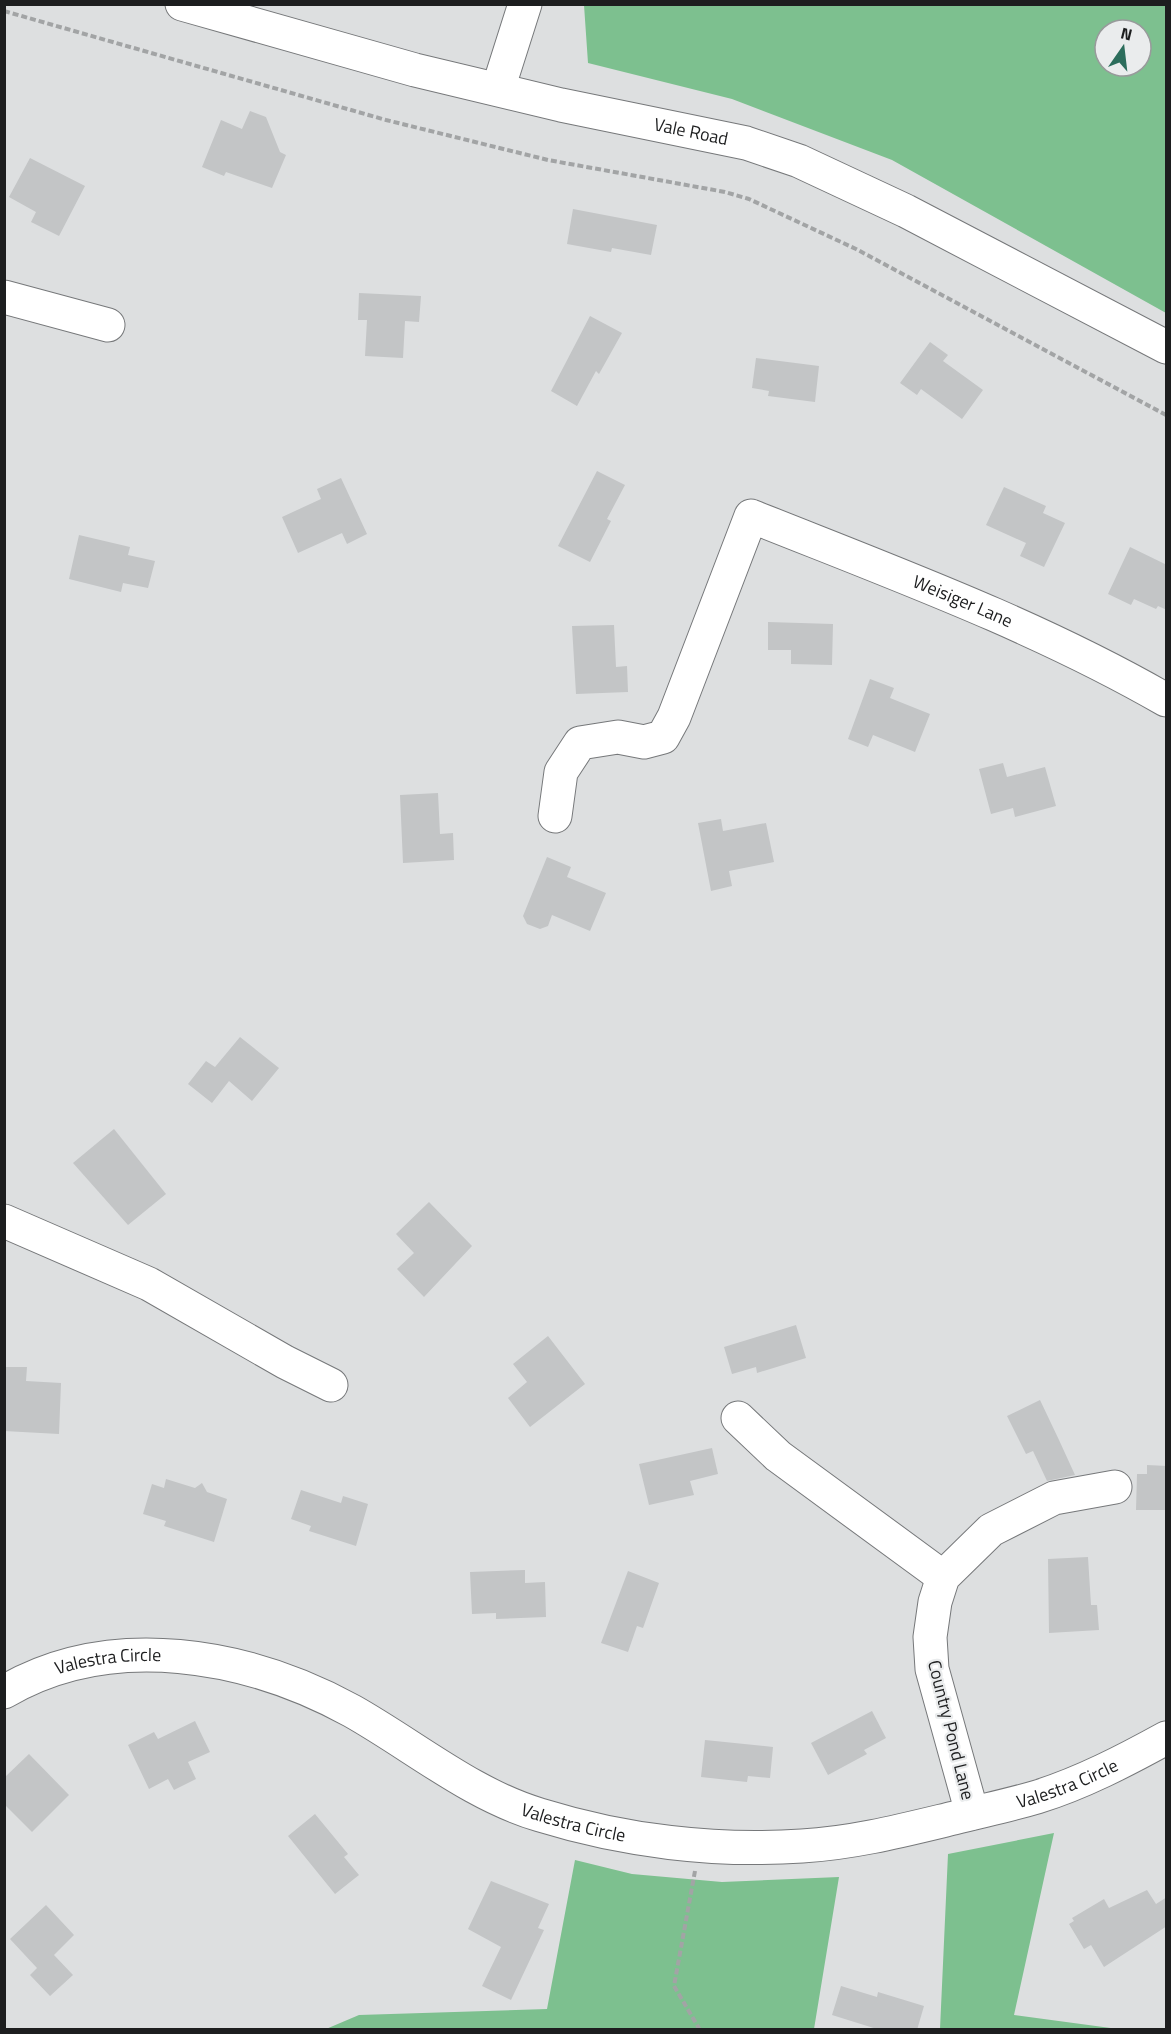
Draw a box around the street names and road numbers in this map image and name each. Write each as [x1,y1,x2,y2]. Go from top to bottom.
street label: Vale Road [651,110,731,152]
street label: Weisiger Lane [909,568,1017,634]
street label: Valestra Circle [51,1641,162,1681]
street label: Country Pond Lane [921,1657,982,1803]
street label: Valestra Circle [1013,1751,1122,1815]
street label: Valestra Circle [517,1796,628,1849]

